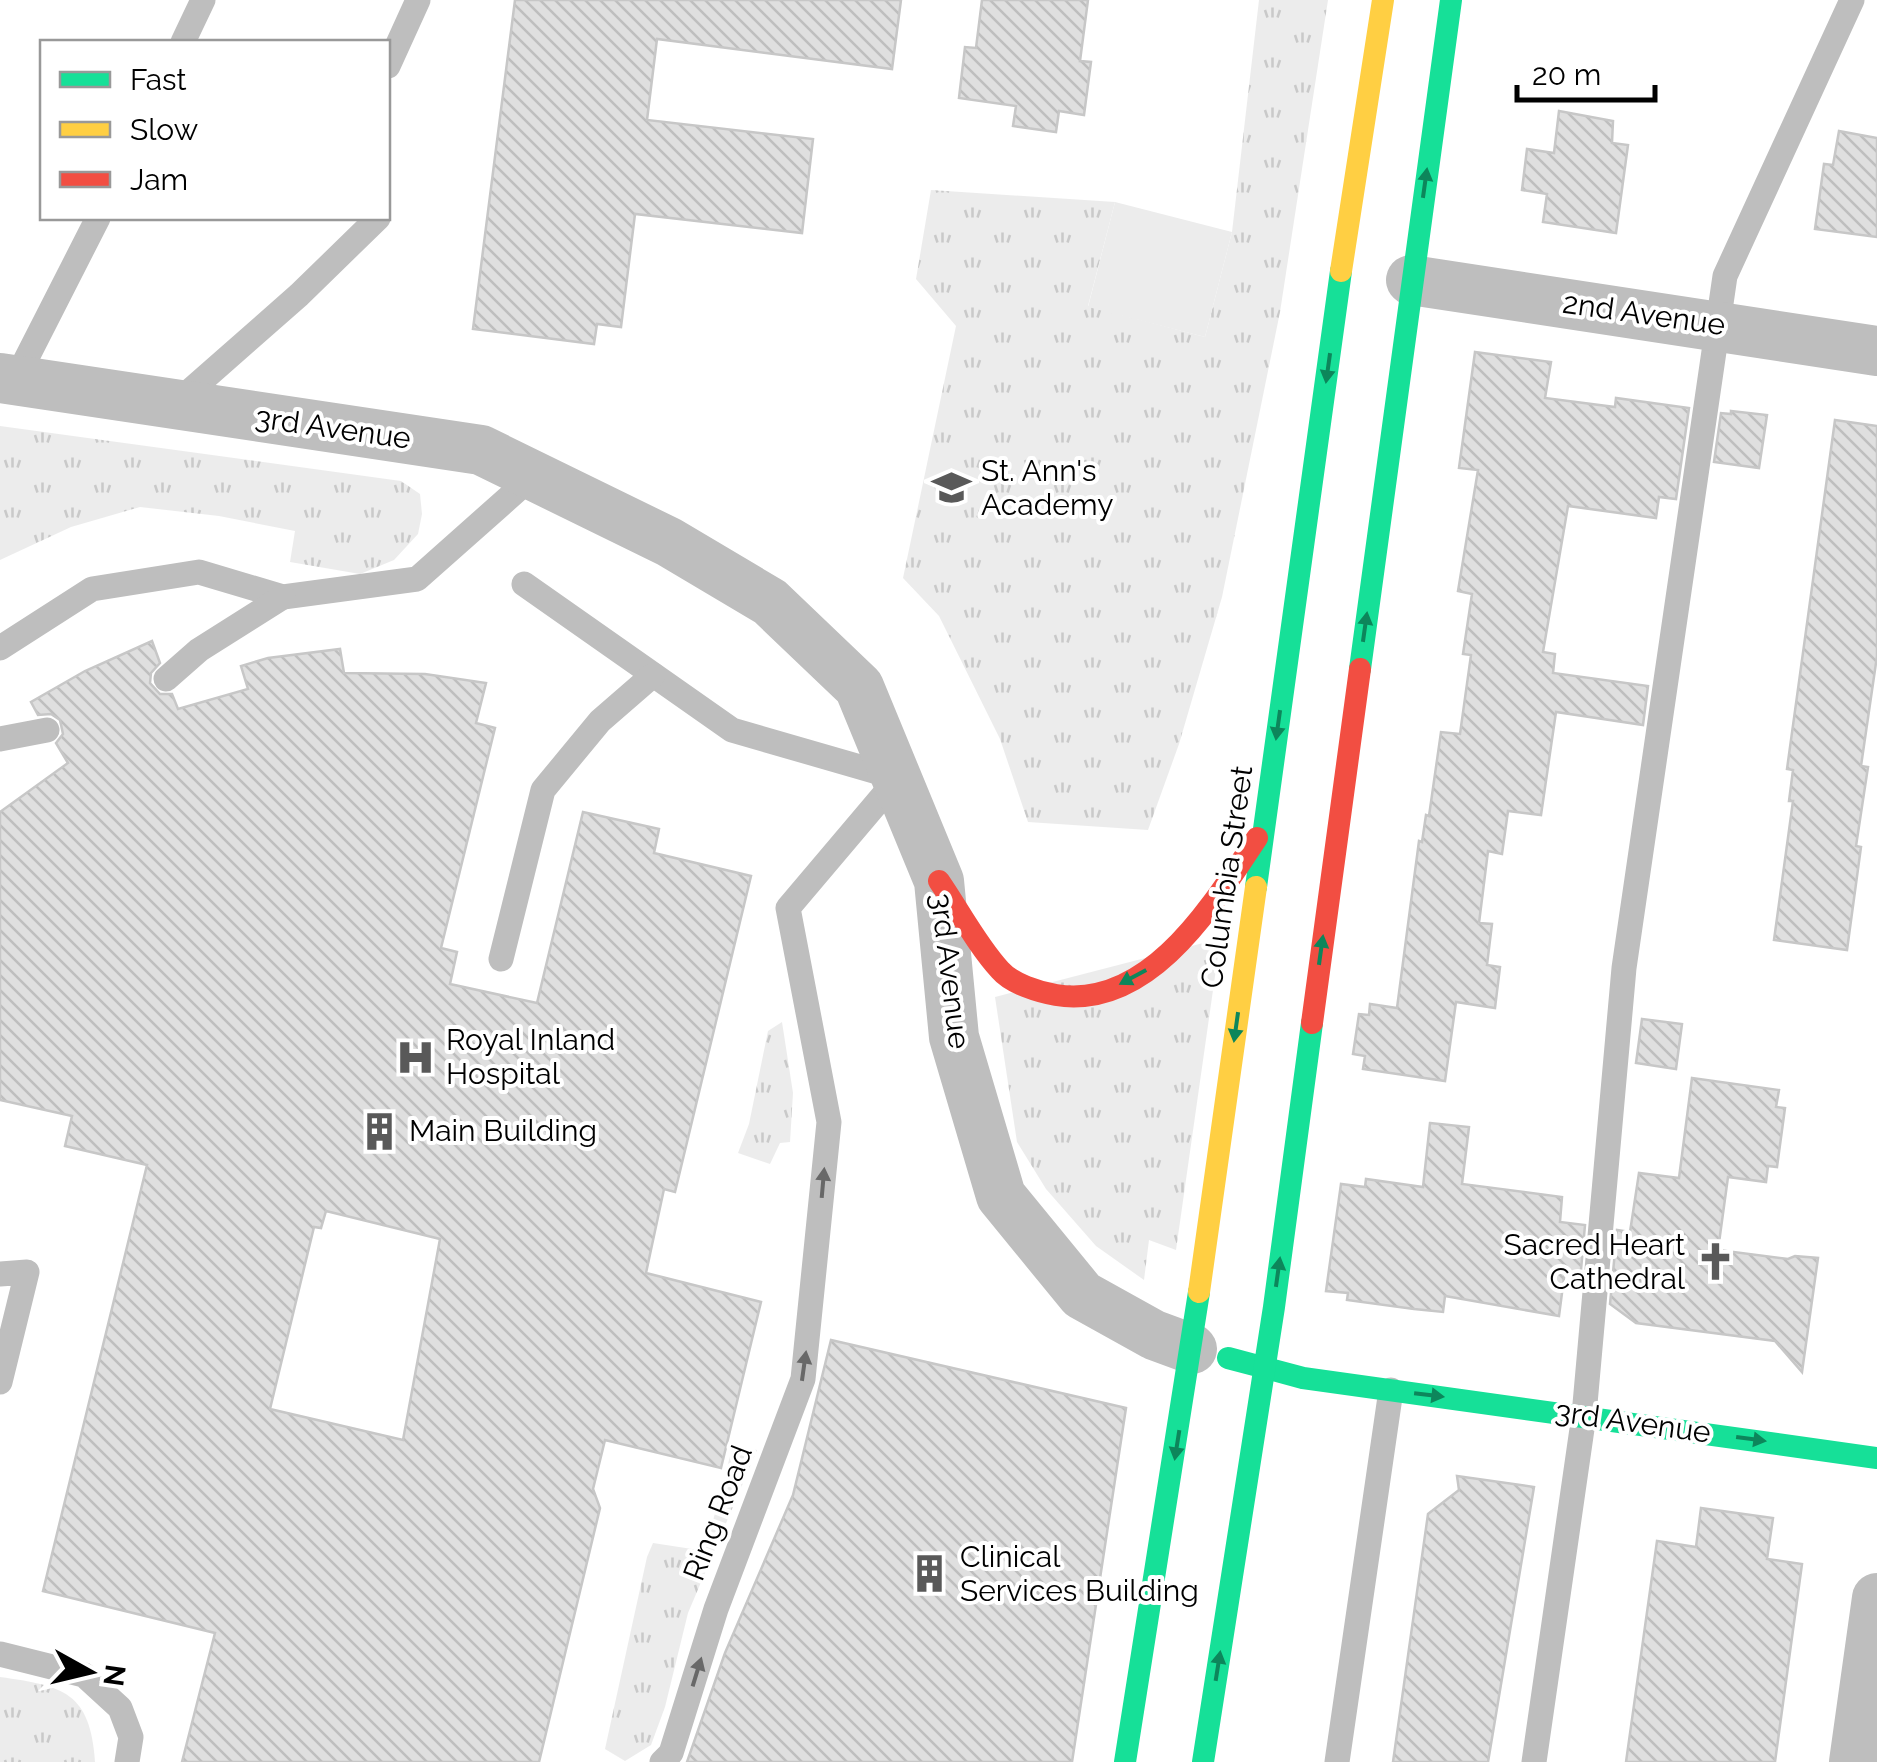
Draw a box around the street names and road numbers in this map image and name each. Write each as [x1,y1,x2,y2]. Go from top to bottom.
street label: 2nd Avenue [1561,285,1728,342]
street label: 3rd Avenue [253,399,413,456]
street label: Columbia Street [1194,763,1259,990]
street label: 3rd Avenue [924,891,977,1051]
street label: 3rd Avenue [1553,1393,1713,1450]
street label: Ring Road [676,1440,759,1585]

